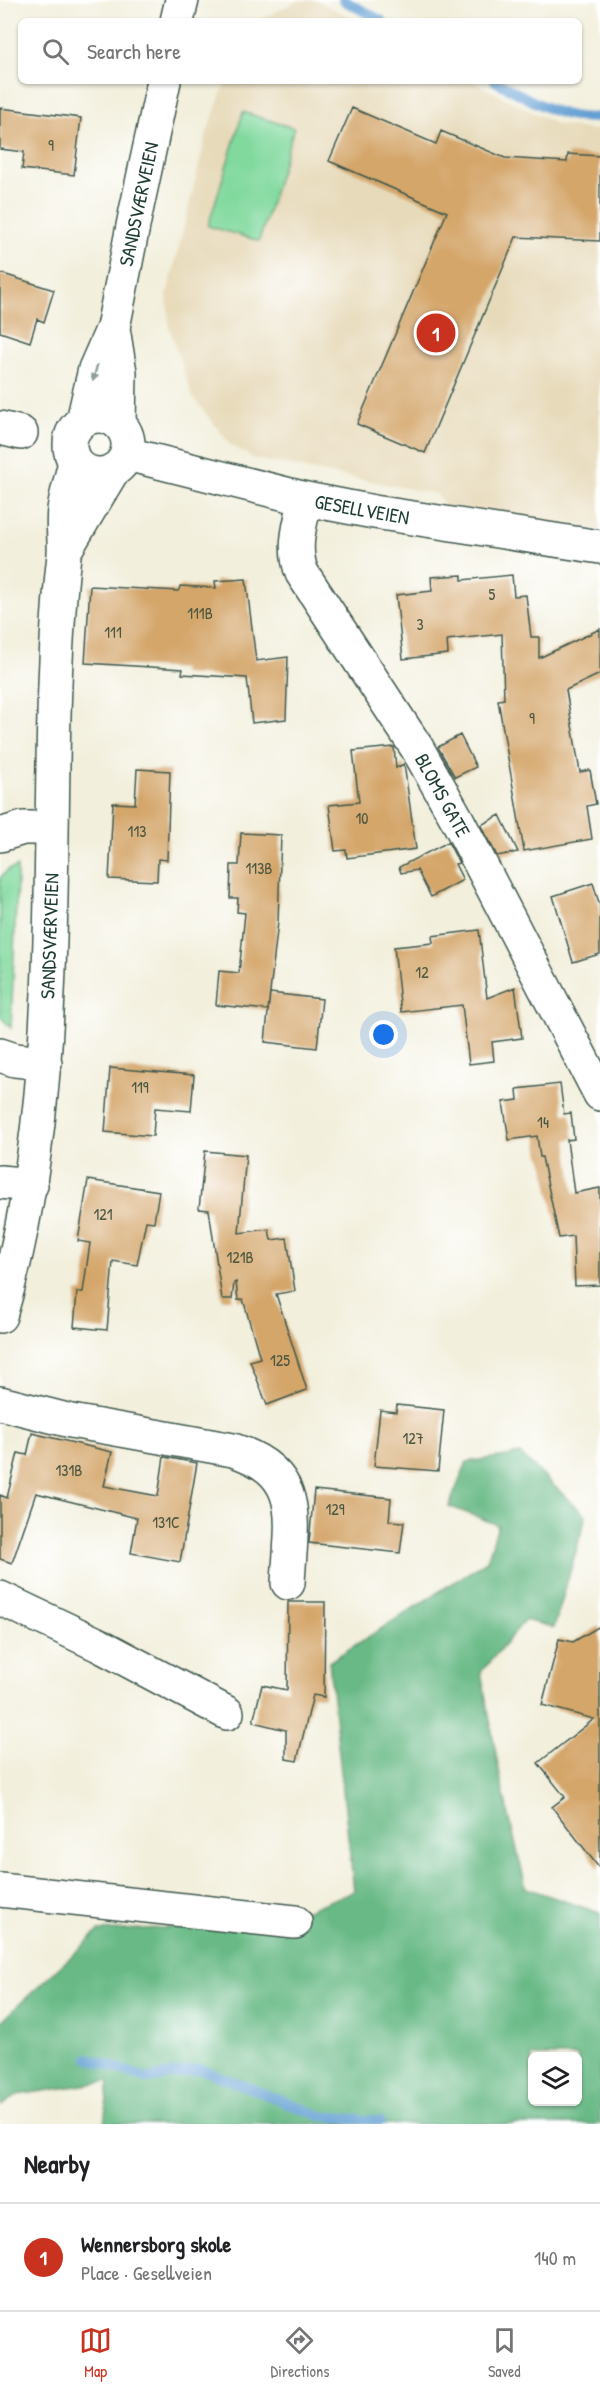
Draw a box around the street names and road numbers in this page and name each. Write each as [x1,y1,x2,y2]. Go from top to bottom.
street label: SANDSVÆRVEIEN [112,140,164,268]
street label: GESELLVEIEN [313,487,411,531]
street label: BLOMS GATE [409,748,477,842]
street label: SANDSVÆRVEIEN [33,873,65,999]

